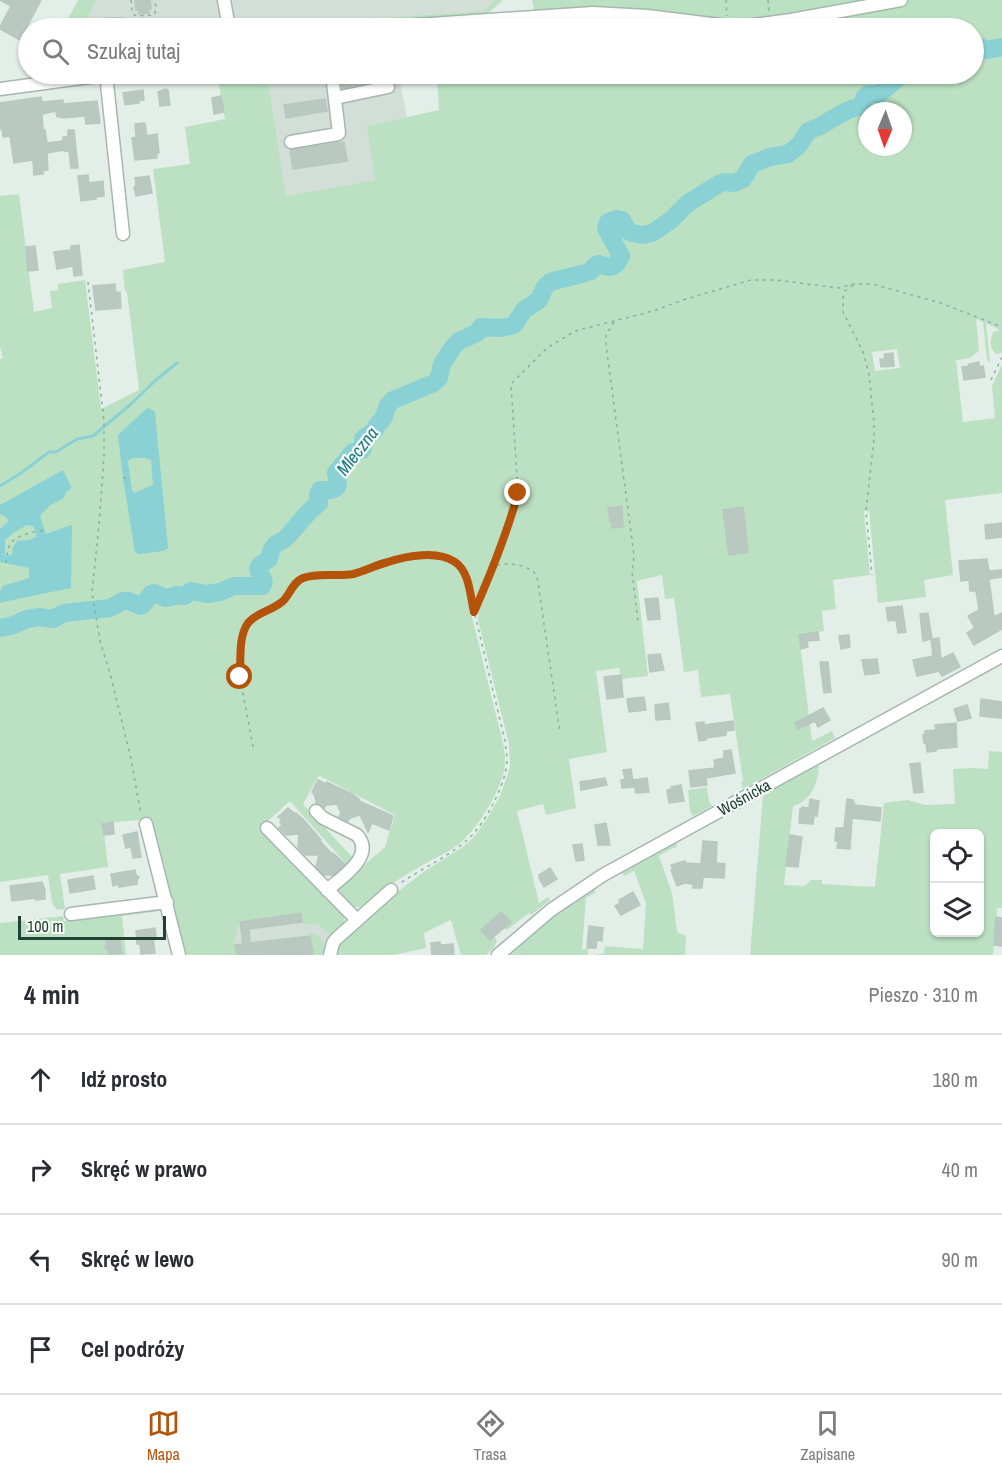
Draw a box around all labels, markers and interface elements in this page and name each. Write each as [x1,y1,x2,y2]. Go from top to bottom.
search box [18,18,984,84]
icon: search [39,35,72,68]
text: Szukaj tutaj [87,36,180,66]
north arrow [858,102,912,156]
water label: Mleczna [330,422,384,480]
route end [504,479,530,505]
route start [226,663,252,689]
street label: Wośnicka [714,773,775,821]
map controls [930,829,984,937]
button: locate [930,829,984,883]
button: layers [930,883,984,937]
scale bar [18,913,166,940]
text: 100 m [27,915,63,937]
text: 4 min [24,977,80,1012]
text: Pieszo · 310 m [869,981,978,1008]
icon: ahead [24,1063,57,1096]
text: Idź prosto [81,1064,167,1094]
text: 180 m [932,1066,978,1093]
icon: right [24,1153,57,1186]
text: Skręć w prawo [81,1154,207,1184]
text: 40 m [942,1156,978,1183]
icon: left [24,1243,57,1276]
text: Skręć w lewo [81,1244,194,1274]
text: 90 m [942,1246,978,1273]
icon: arrive [24,1333,57,1366]
text: Cel podróży [81,1334,184,1364]
tab: Mapa [147,1407,180,1465]
tab: Trasa [474,1407,507,1465]
tab: Zapisane [800,1407,855,1465]

